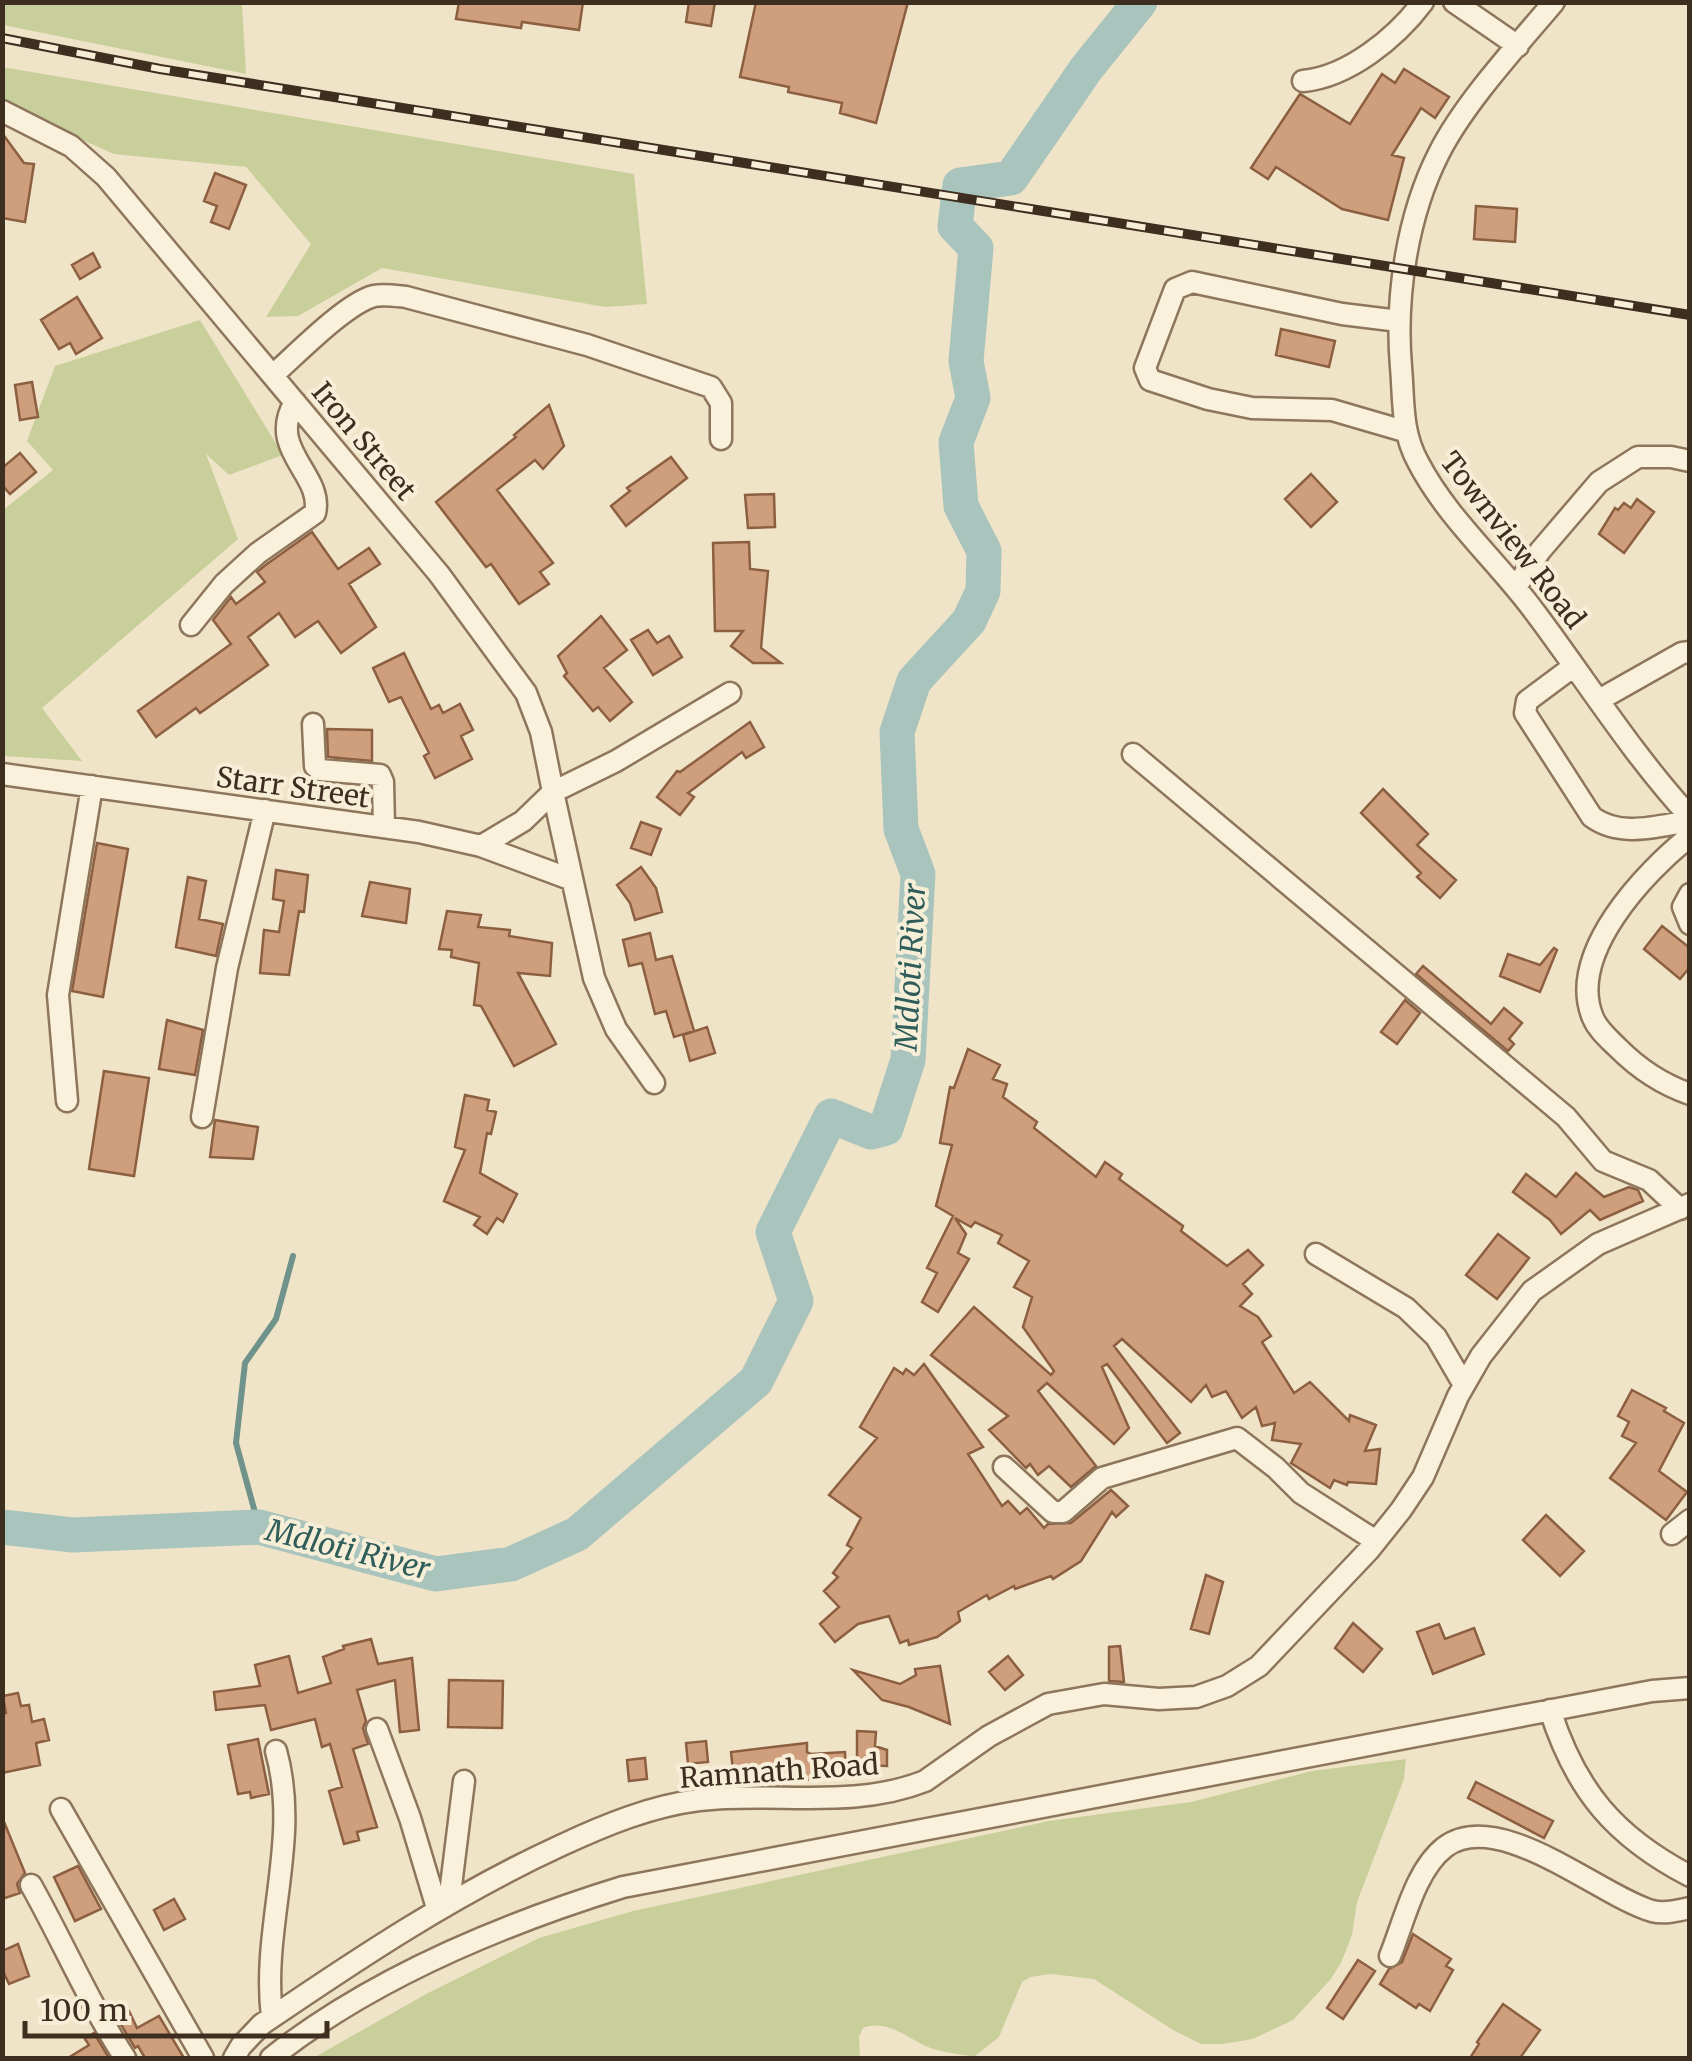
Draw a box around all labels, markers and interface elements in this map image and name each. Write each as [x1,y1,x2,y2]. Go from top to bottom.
street label: Iron Street [304,375,424,508]
street label: Townview Road [1433,444,1593,636]
street label: Starr Street [214,758,372,816]
water label: Mdloti River [887,881,933,1054]
water label: Mdloti River [260,1510,435,1588]
street label: Ramnath Road [678,1746,880,1796]
scale bar [25,1976,328,2038]
text: 100 m [40,1991,128,2029]

